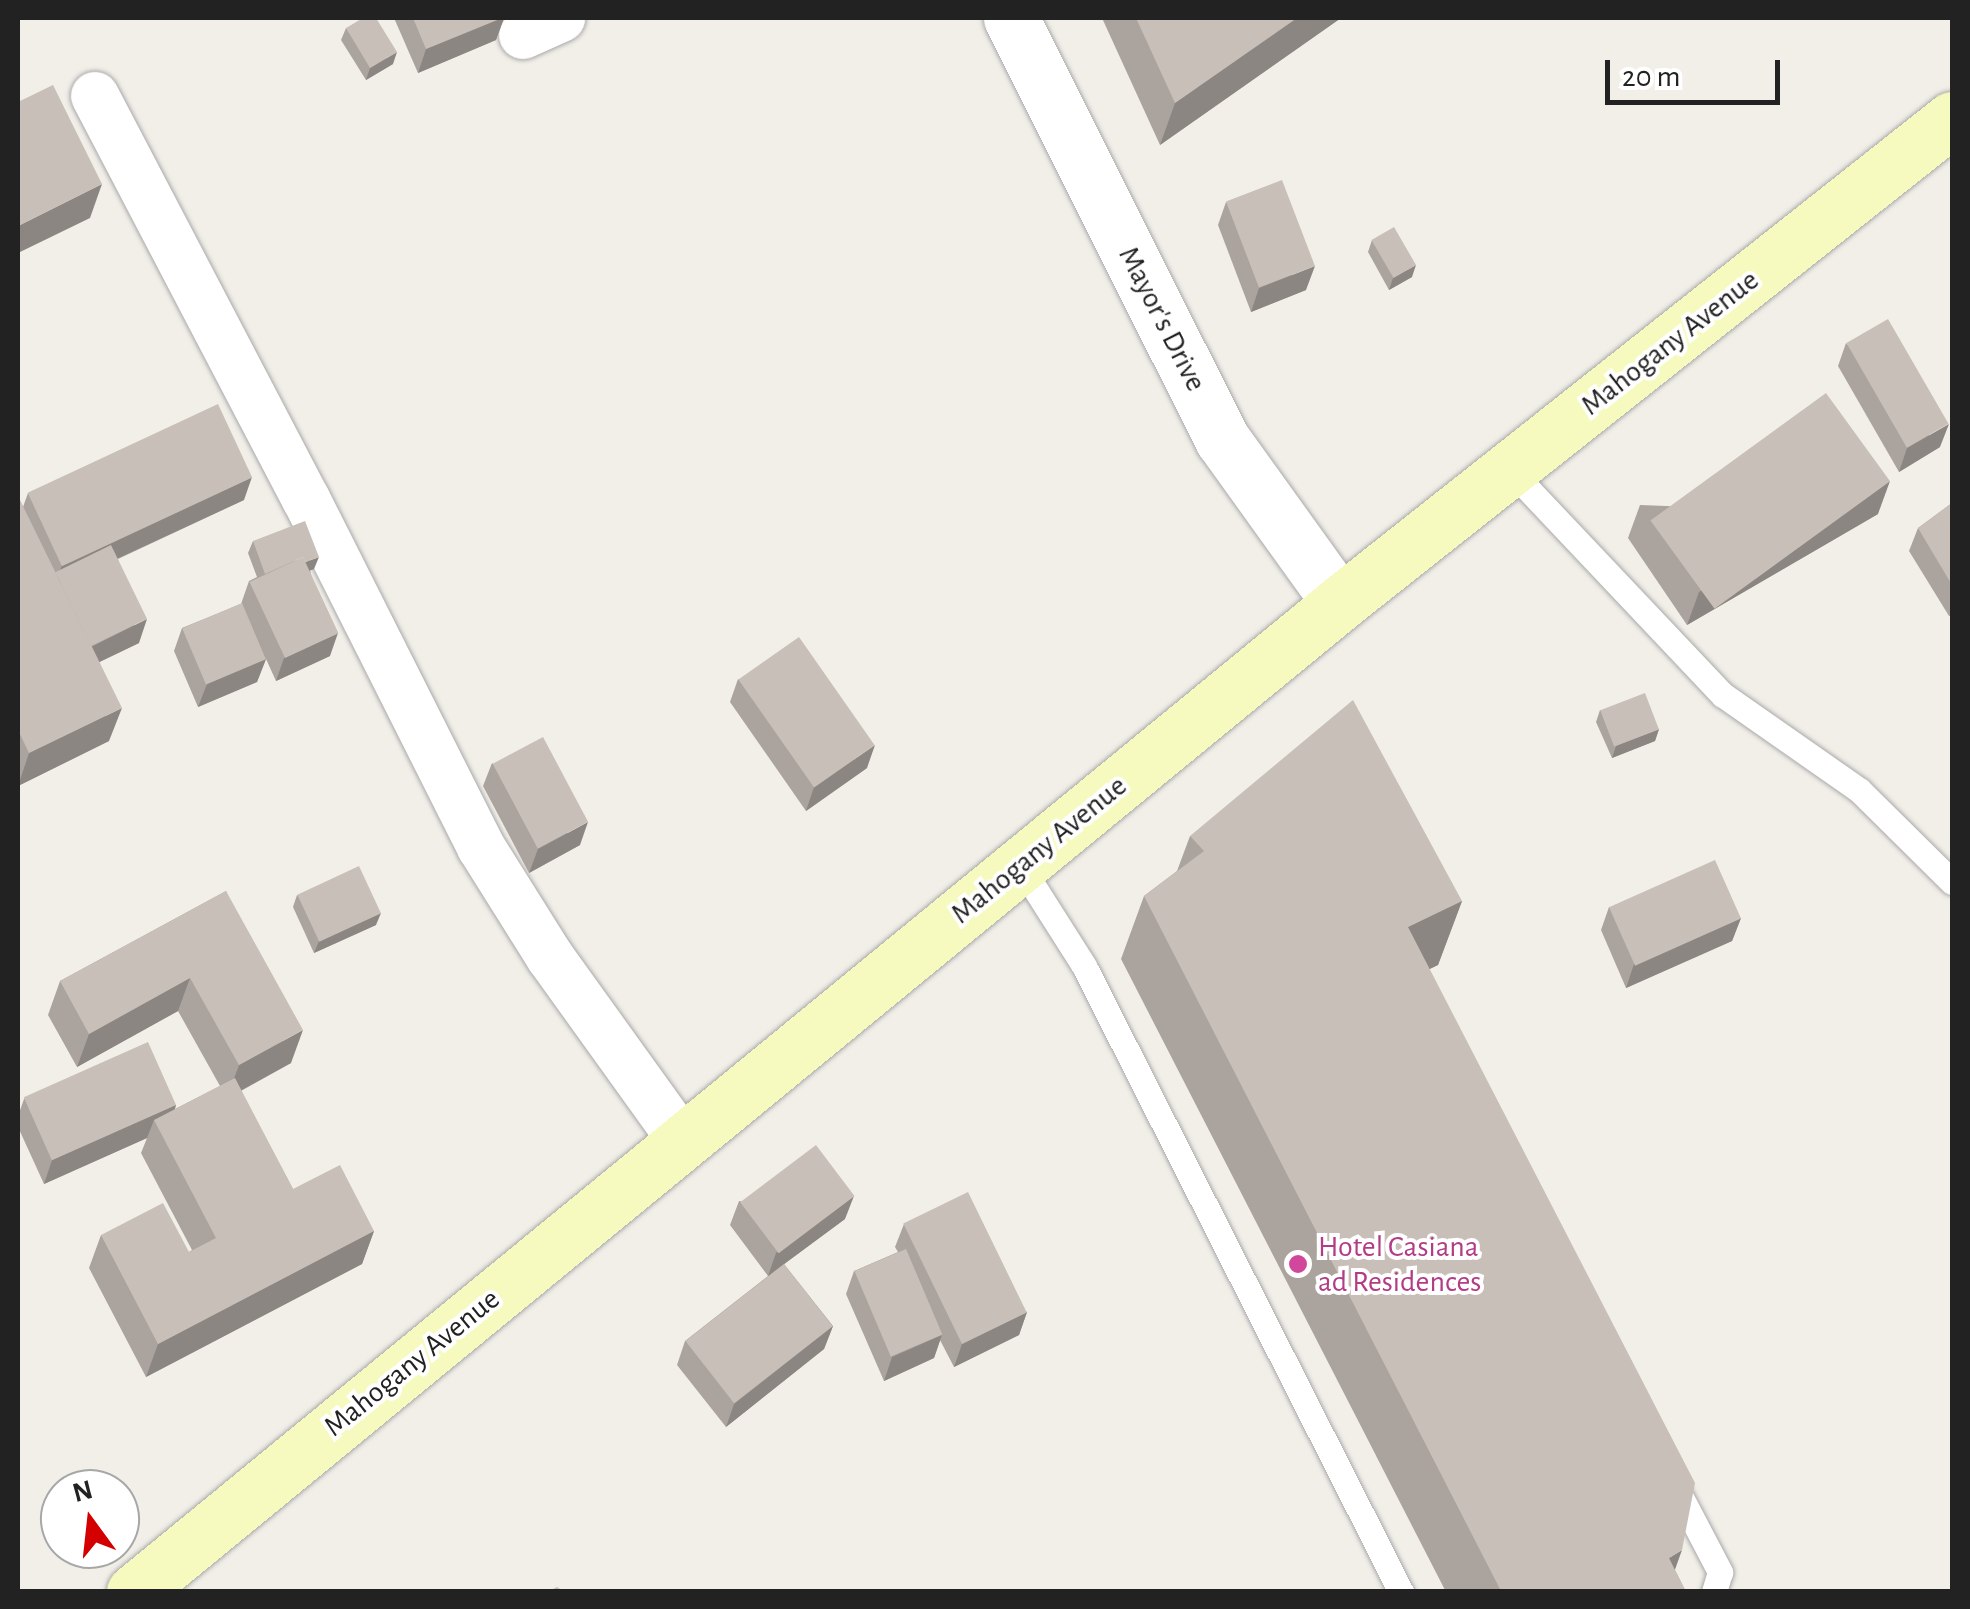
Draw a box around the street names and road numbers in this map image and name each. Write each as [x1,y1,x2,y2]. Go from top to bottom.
street label: Mayor's Drive [1110,241,1214,397]
street label: Mahogany Avenue [1574,262,1766,424]
street label: Mahogany Avenue [944,768,1134,932]
street label: Mahogany Avenue [317,1281,507,1445]

